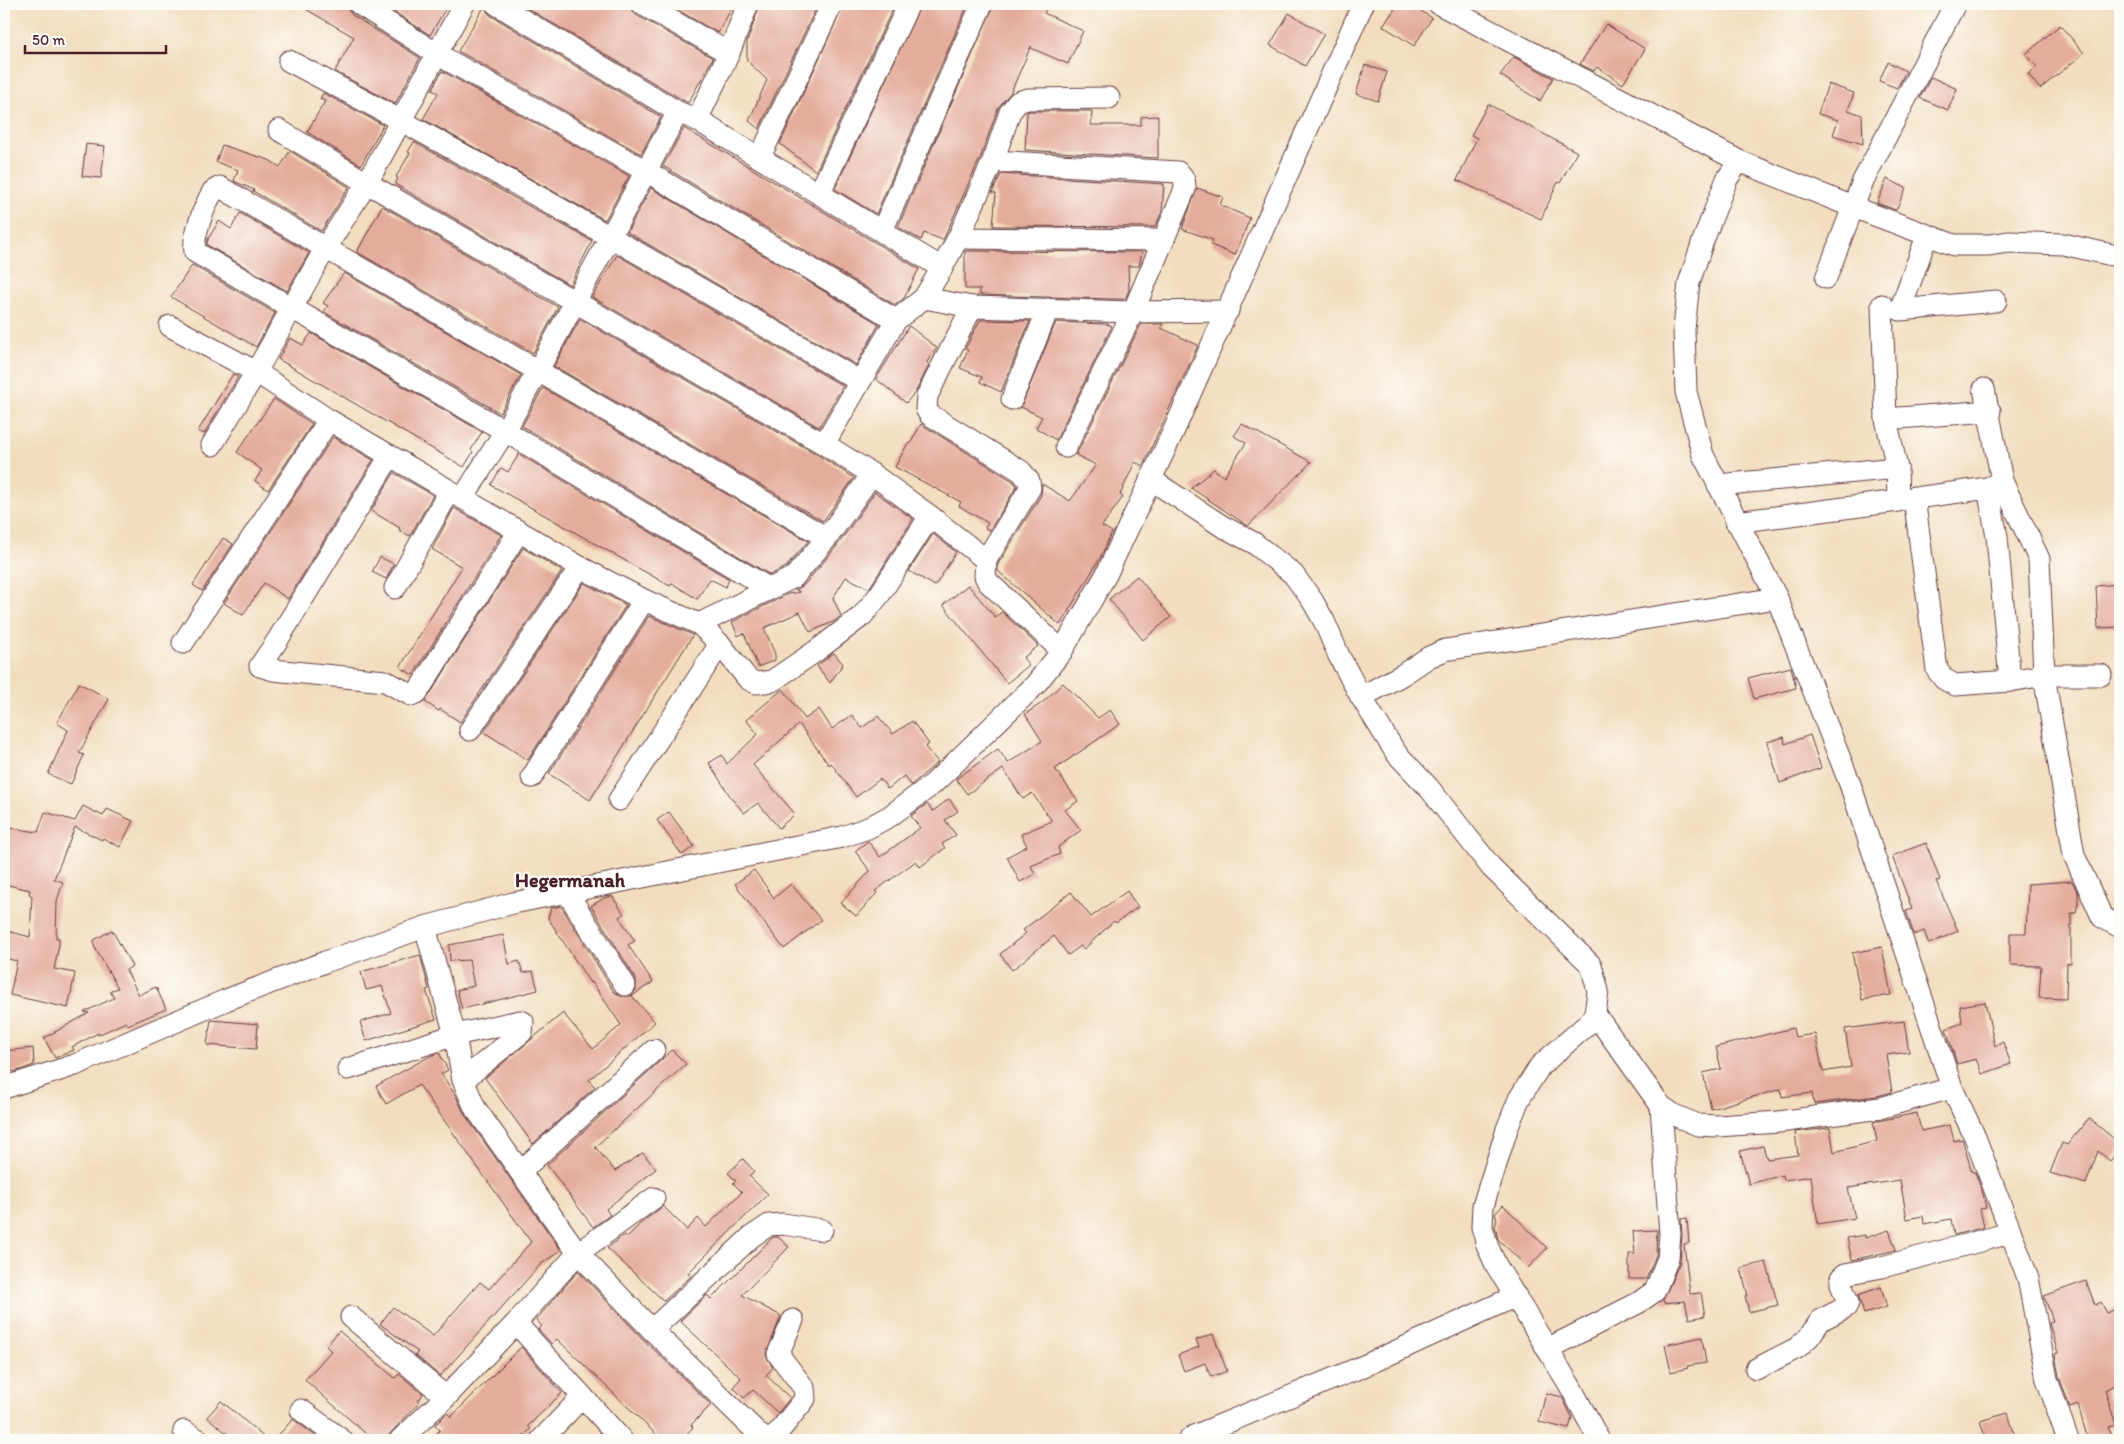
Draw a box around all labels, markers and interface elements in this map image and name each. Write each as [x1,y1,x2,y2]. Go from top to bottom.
scale bar [25,22,166,54]
text: 50 m [32,31,65,49]
district label: Hegermanah [515,868,626,893]

